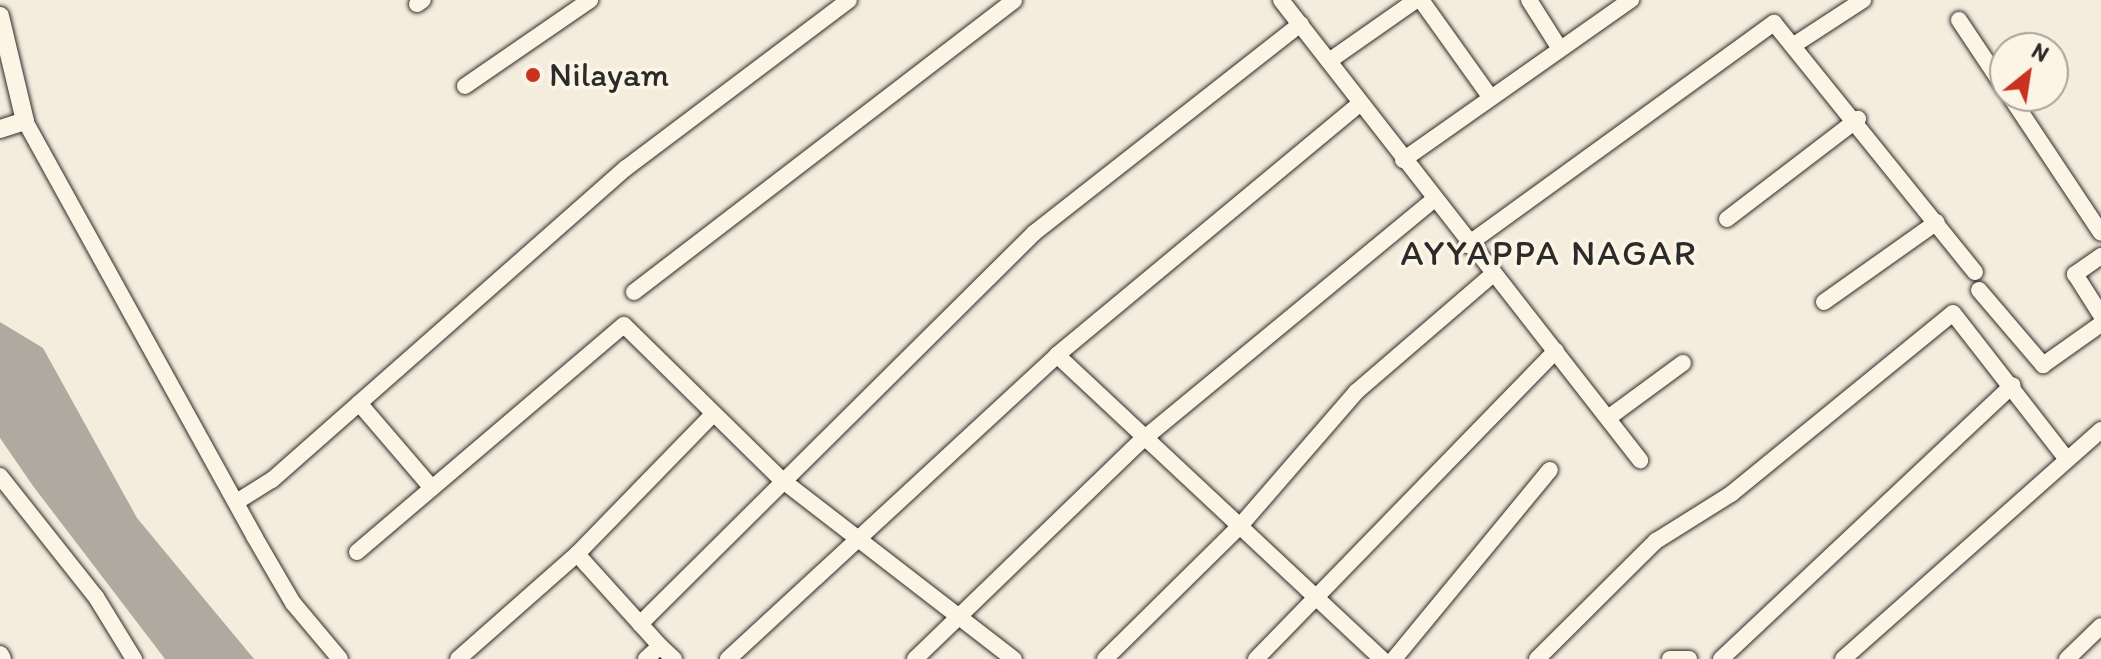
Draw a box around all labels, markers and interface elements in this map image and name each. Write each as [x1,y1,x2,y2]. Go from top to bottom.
north arrow [1989,32,2069,112]
text: N [2027,37,2053,68]
place label: Nilayam [549,55,669,95]
marker: Nilayam [524,66,542,84]
district label: AYYAPPA NAGAR [1398,231,1700,275]

